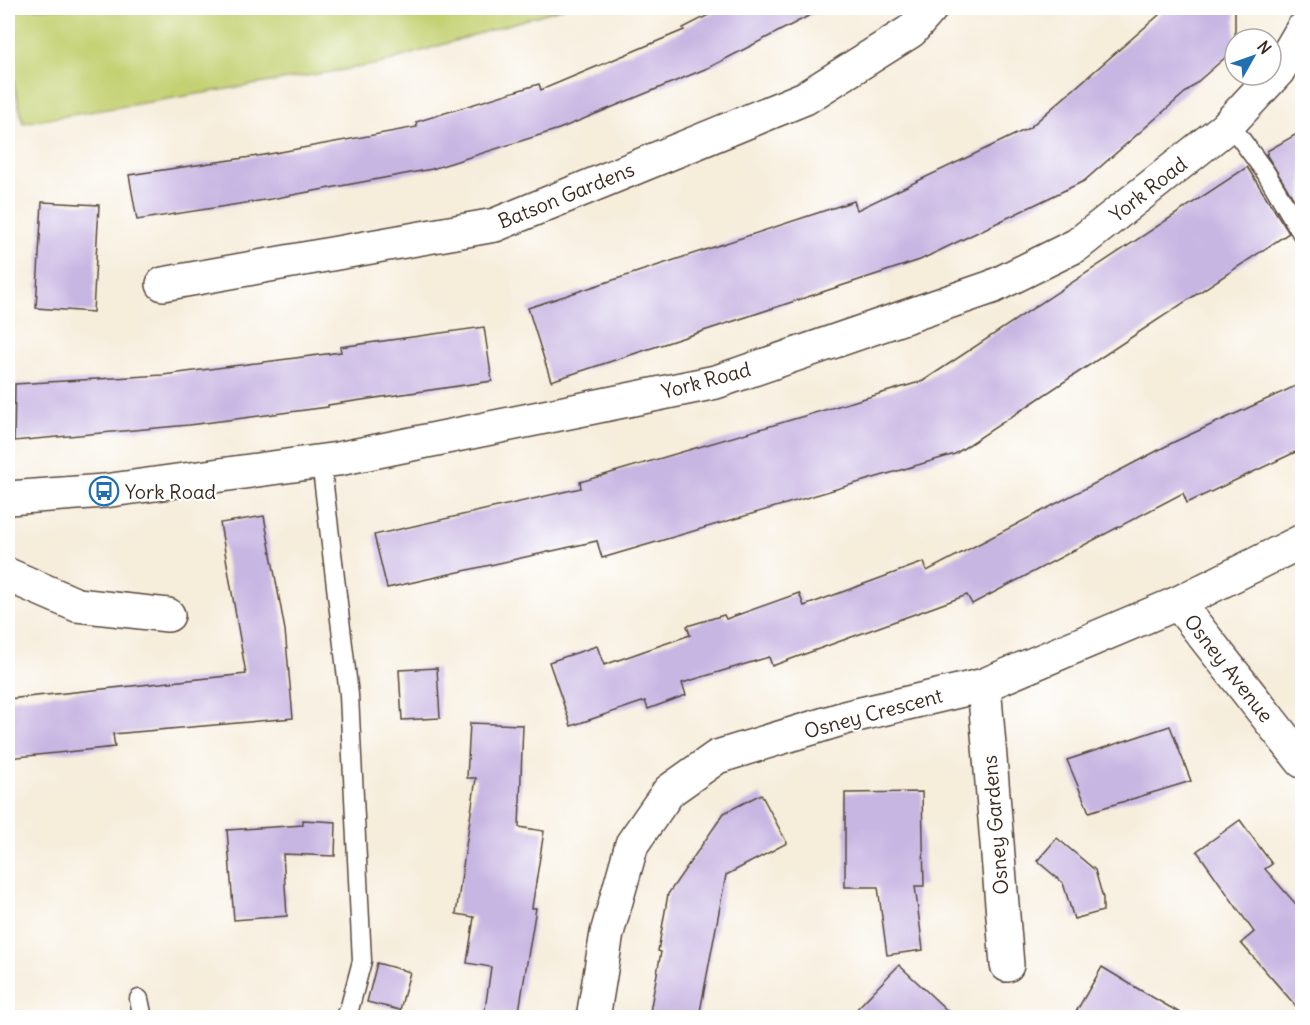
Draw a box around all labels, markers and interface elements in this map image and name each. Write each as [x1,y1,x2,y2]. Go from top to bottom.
north arrow [1223,27,1283,87]
text: N [1253,37,1276,58]
street label: York Road [1104,151,1192,227]
street label: Batson Gardens [494,156,638,234]
street label: York Road [659,356,753,404]
bus stop icon: York Road [88,475,120,507]
place label: York Road [125,479,216,504]
street label: Osney Avenue [1179,609,1279,727]
street label: Osney Crescent [801,682,945,743]
street label: Osney Gardens [976,754,1014,896]

